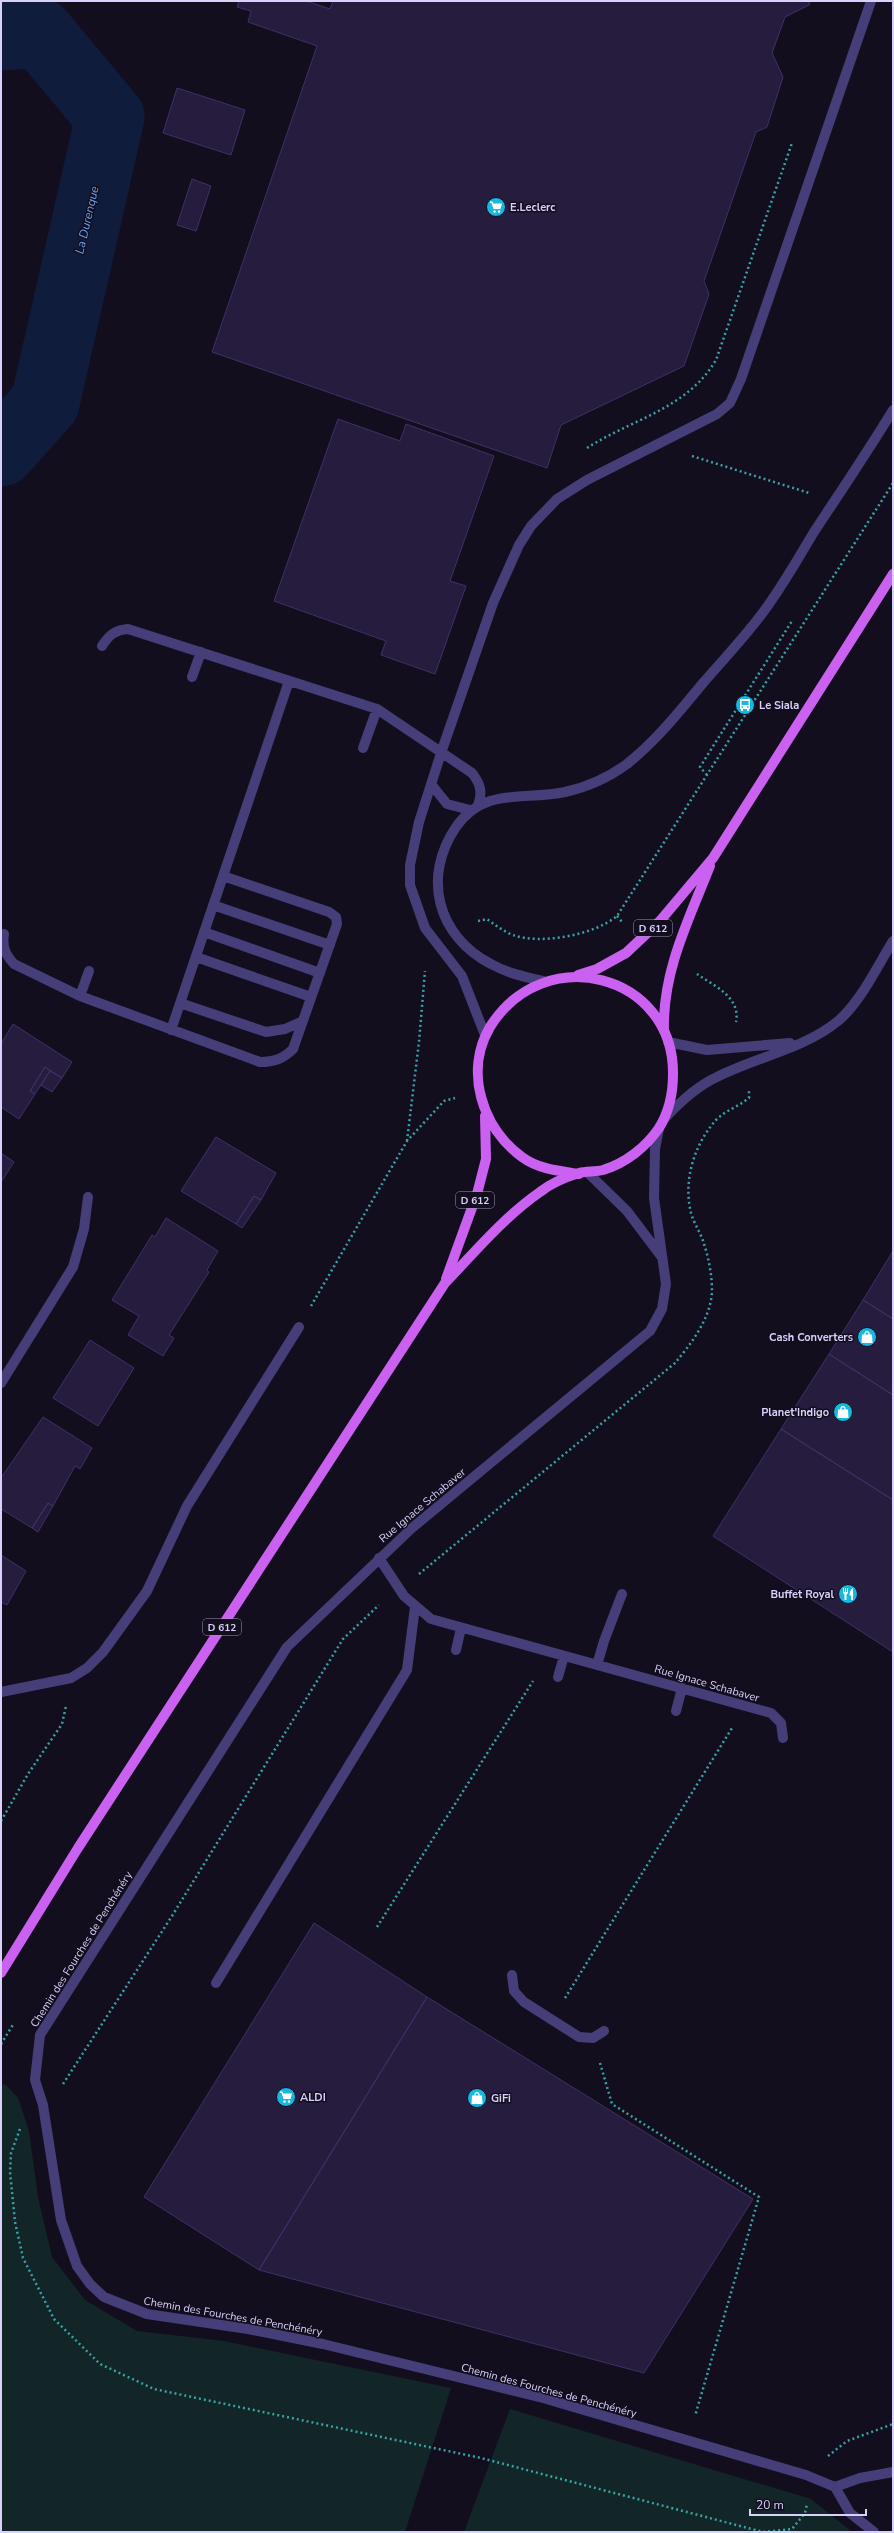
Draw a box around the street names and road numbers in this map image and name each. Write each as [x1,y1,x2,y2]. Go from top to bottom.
road number: D 612 [634,920,672,936]
road number: D 612 [456,1192,494,1208]
street label: Rue Ignace Schabaver [376,1465,469,1546]
road number: D 612 [203,1619,241,1635]
street label: Rue Ignace Schabaver [653,1661,761,1706]
street label: Chemin des Fourches de Penchénéry [27,1868,136,2030]
street label: Chemin des Fourches de Penchénéry [142,2293,324,2340]
street label: Chemin des Fourches de Penchénéry [459,2360,639,2421]

